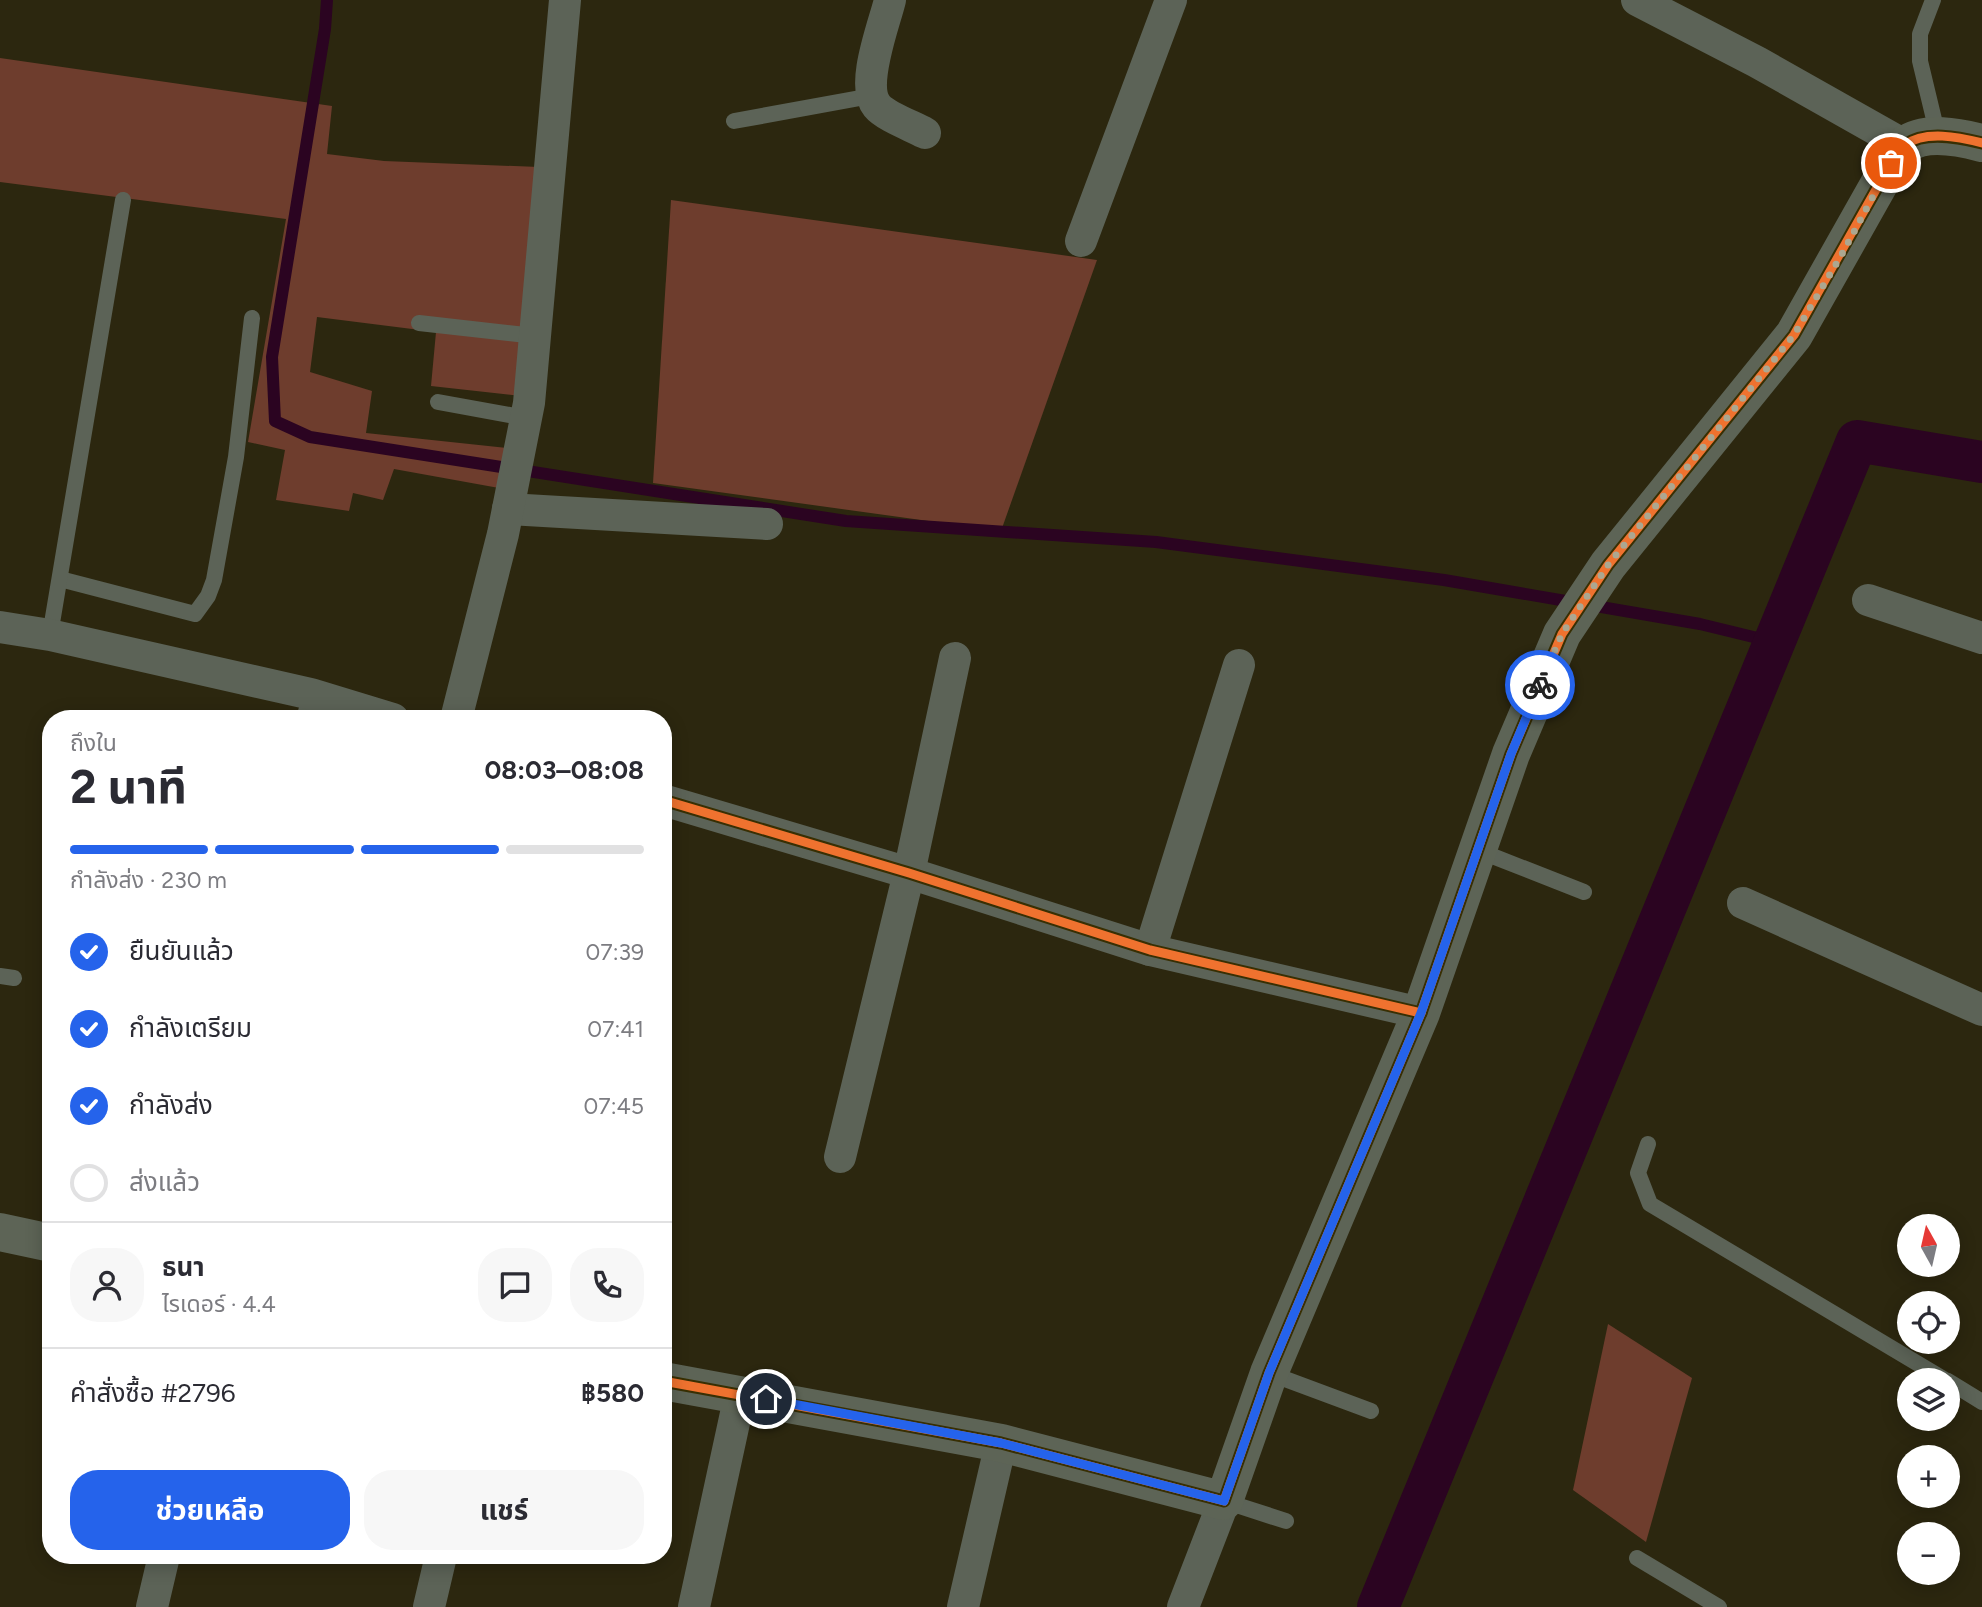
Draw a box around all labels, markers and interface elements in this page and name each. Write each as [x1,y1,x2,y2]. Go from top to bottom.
pin [1861,133,1921,193]
icon: bag [1872,144,1910,182]
courier [1505,650,1575,720]
icon: bike [1521,666,1559,704]
text: ถึงใน [70,729,117,757]
text: 08:03–08:08 [484,754,644,786]
text: 2 นาที [70,759,187,815]
text: กำลังส่ง · 230 m [70,866,227,894]
icon: check [70,933,108,971]
text: ยืนยันแล้ว [129,935,234,967]
text: 07:39 [586,938,644,966]
icon: check [70,1010,108,1048]
text: กำลังเตรียม [129,1012,252,1044]
text: 07:41 [587,1015,644,1043]
icon: check [70,1087,108,1125]
text: กำลังส่ง [129,1089,213,1121]
text: 07:45 [584,1092,644,1120]
text: ส่งแล้ว [129,1166,200,1198]
north arrow [1897,1214,1960,1278]
map controls [1897,1214,1960,1585]
button: person [70,1248,144,1322]
button: chat [478,1248,552,1322]
button: phone [570,1248,644,1322]
text: ธนา [162,1251,205,1283]
text: ไรเดอร์ · 4.4 [162,1290,276,1318]
button: locate [1897,1291,1960,1354]
button: layers [1897,1368,1960,1431]
pin [736,1369,796,1429]
text: คำสั่งซื้อ #2796 [70,1377,235,1409]
text: ฿580 [581,1377,644,1409]
icon: home [747,1380,785,1418]
button: + [1897,1445,1960,1508]
button: ช่วยเหลือ [70,1470,350,1550]
button: แชร์ [364,1470,644,1550]
button: − [1897,1522,1960,1585]

